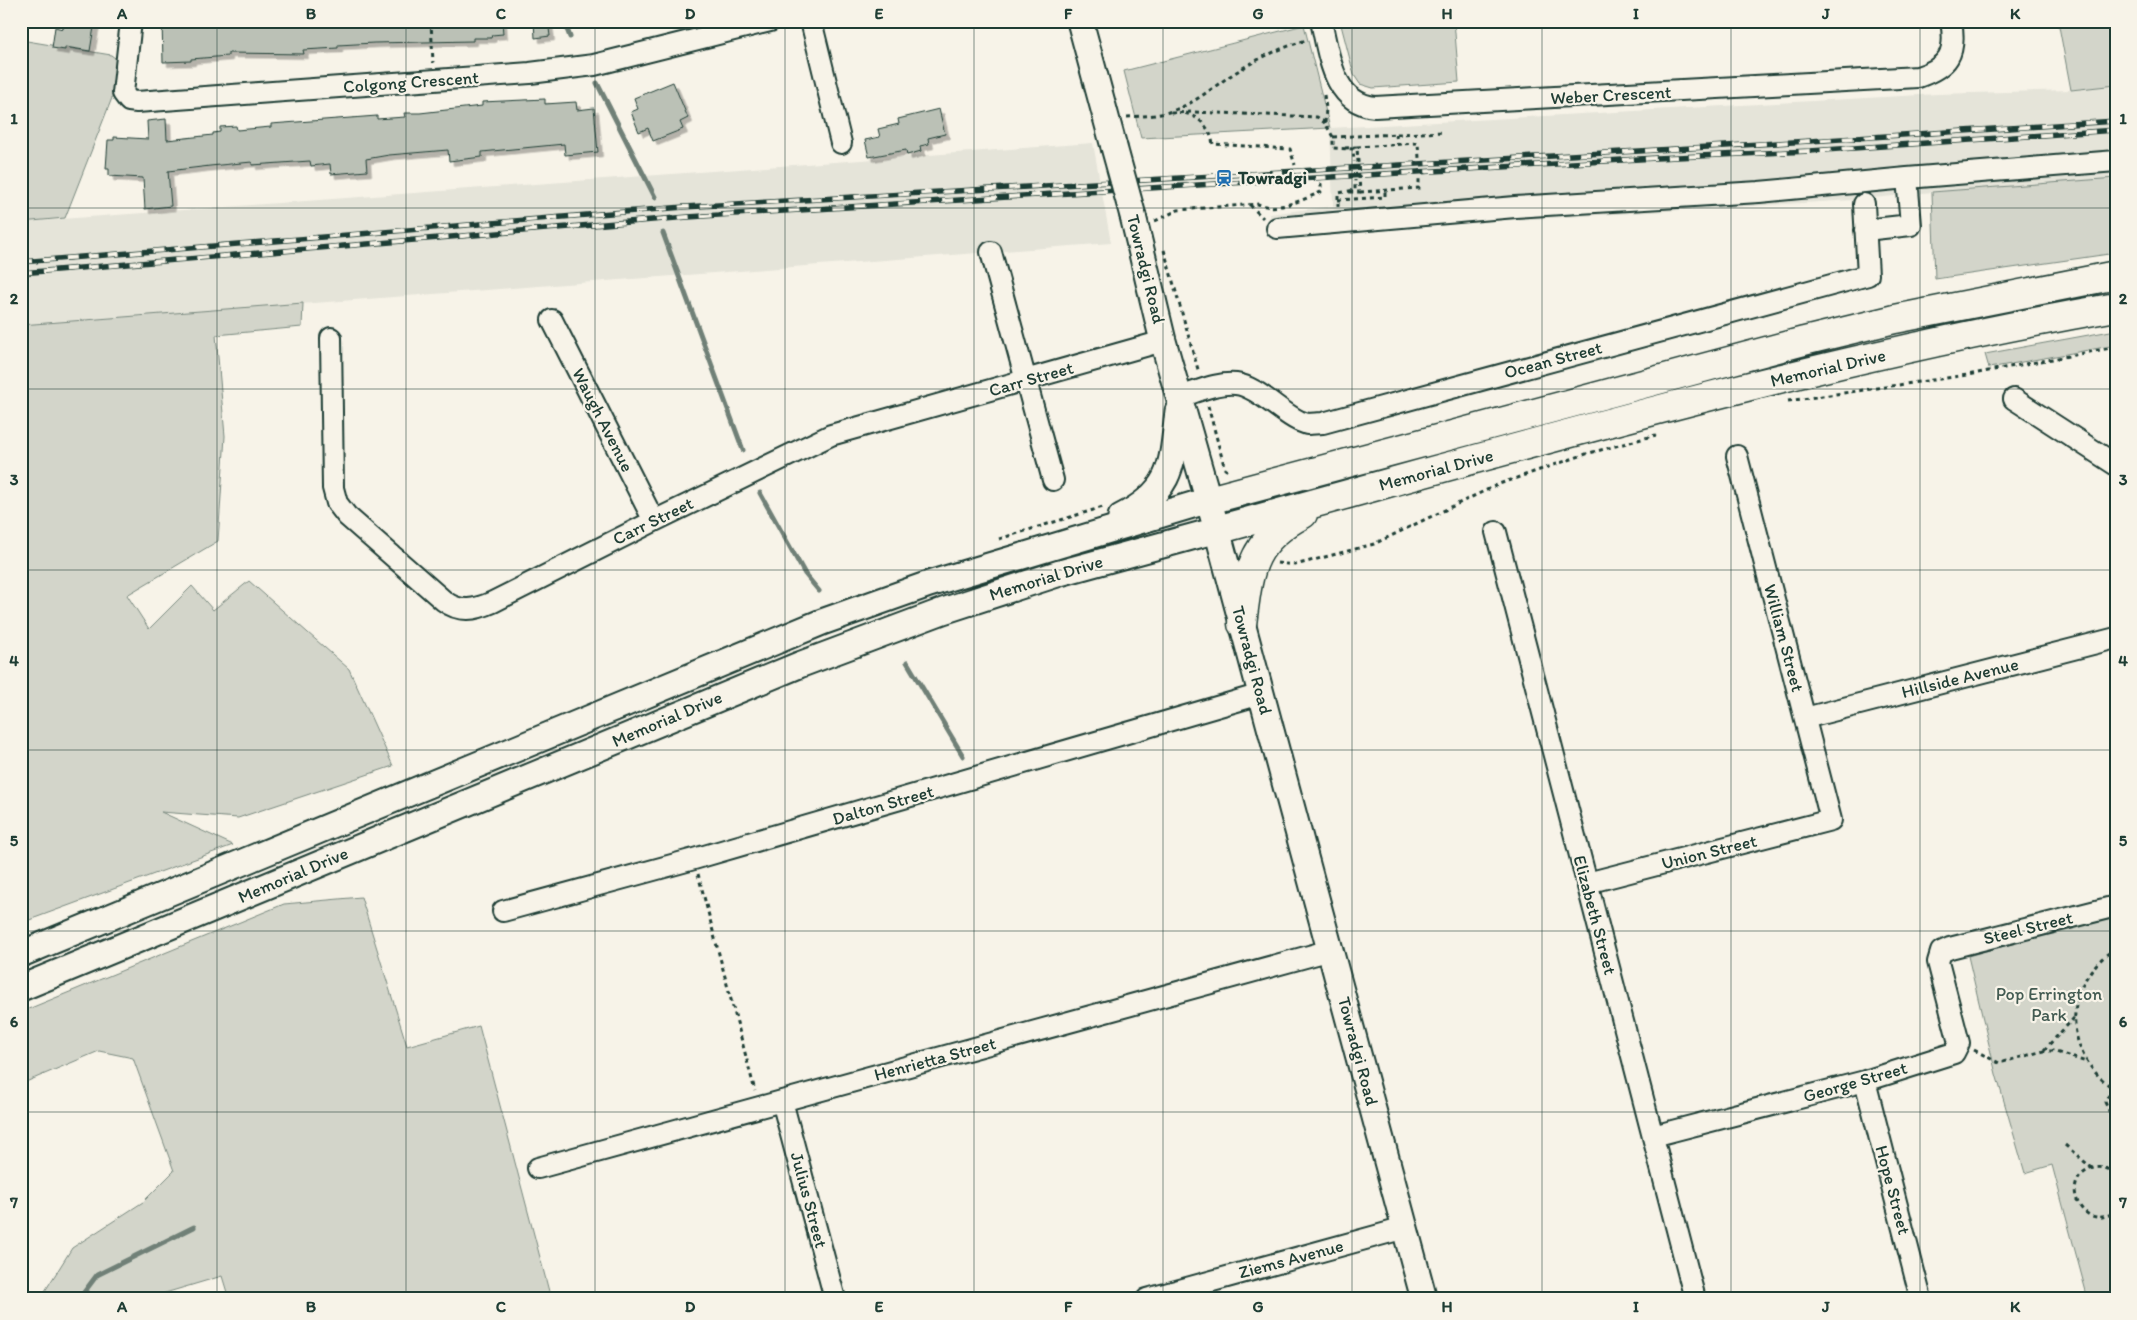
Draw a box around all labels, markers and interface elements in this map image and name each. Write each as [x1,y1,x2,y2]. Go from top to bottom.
text: A [116,4,128,23]
text: B [306,4,317,23]
text: C [496,4,507,23]
text: D [685,4,696,23]
text: E [875,4,884,23]
text: F [1064,4,1073,23]
text: G [1252,4,1264,23]
text: H [1441,4,1453,23]
text: I [1633,4,1639,23]
text: J [1821,4,1830,23]
text: K [2010,4,2021,23]
street label: Colgong Crescent [342,66,480,98]
street label: Weber Crescent [1550,81,1672,109]
text: 1 [10,109,18,128]
text: 1 [2119,109,2127,128]
place label: Towradgi [1237,167,1307,189]
station icon: Towradgi [1214,168,1234,188]
street label: Towradgi Road [1122,212,1170,326]
text: 2 [10,289,19,308]
text: 2 [2119,289,2128,308]
street label: Ocean Street [1502,336,1605,384]
street label: Memorial Drive [1768,344,1888,392]
street label: Carr Street [986,356,1076,402]
street label: Waugh Avenue [567,364,639,476]
street label: Memorial Drive [1376,444,1496,496]
text: 3 [10,470,19,489]
text: 3 [2119,470,2128,489]
street label: Carr Street [609,492,697,550]
street label: Memorial Drive [987,550,1105,606]
street label: William Street [1759,582,1809,695]
street label: Towradgi Road [1227,603,1277,717]
text: 4 [9,651,19,670]
text: 4 [2118,651,2128,670]
street label: Hillside Avenue [1899,653,2021,703]
street label: Memorial Drive [609,686,725,752]
street label: Dalton Street [830,780,936,830]
street label: Union Street [1659,829,1759,874]
text: 5 [10,831,19,850]
text: 5 [2119,831,2128,850]
street label: Memorial Drive [235,842,351,908]
street label: Elizabeth Street [1568,853,1622,977]
street label: Steel Street [1981,906,2075,950]
park label: Pop Errington Park [1996,983,2102,1026]
street label: Towradgi Road [1333,994,1383,1108]
text: 6 [10,1012,19,1031]
text: 6 [2119,1012,2128,1031]
street label: Henrietta Street [872,1032,999,1086]
street label: George Street [1801,1057,1910,1107]
street label: Hope Street [1870,1143,1916,1237]
street label: Julius Street [786,1150,832,1251]
text: 7 [9,1193,18,1212]
text: 7 [2118,1193,2127,1212]
street label: Ziems Avenue [1236,1234,1346,1284]
text: A [116,1297,128,1316]
text: B [306,1297,317,1316]
text: C [496,1297,507,1316]
text: D [685,1297,696,1316]
text: E [875,1297,884,1316]
text: F [1064,1297,1073,1316]
text: G [1252,1297,1264,1316]
text: H [1441,1297,1453,1316]
text: I [1633,1297,1639,1316]
text: J [1821,1297,1830,1316]
text: K [2010,1297,2021,1316]

